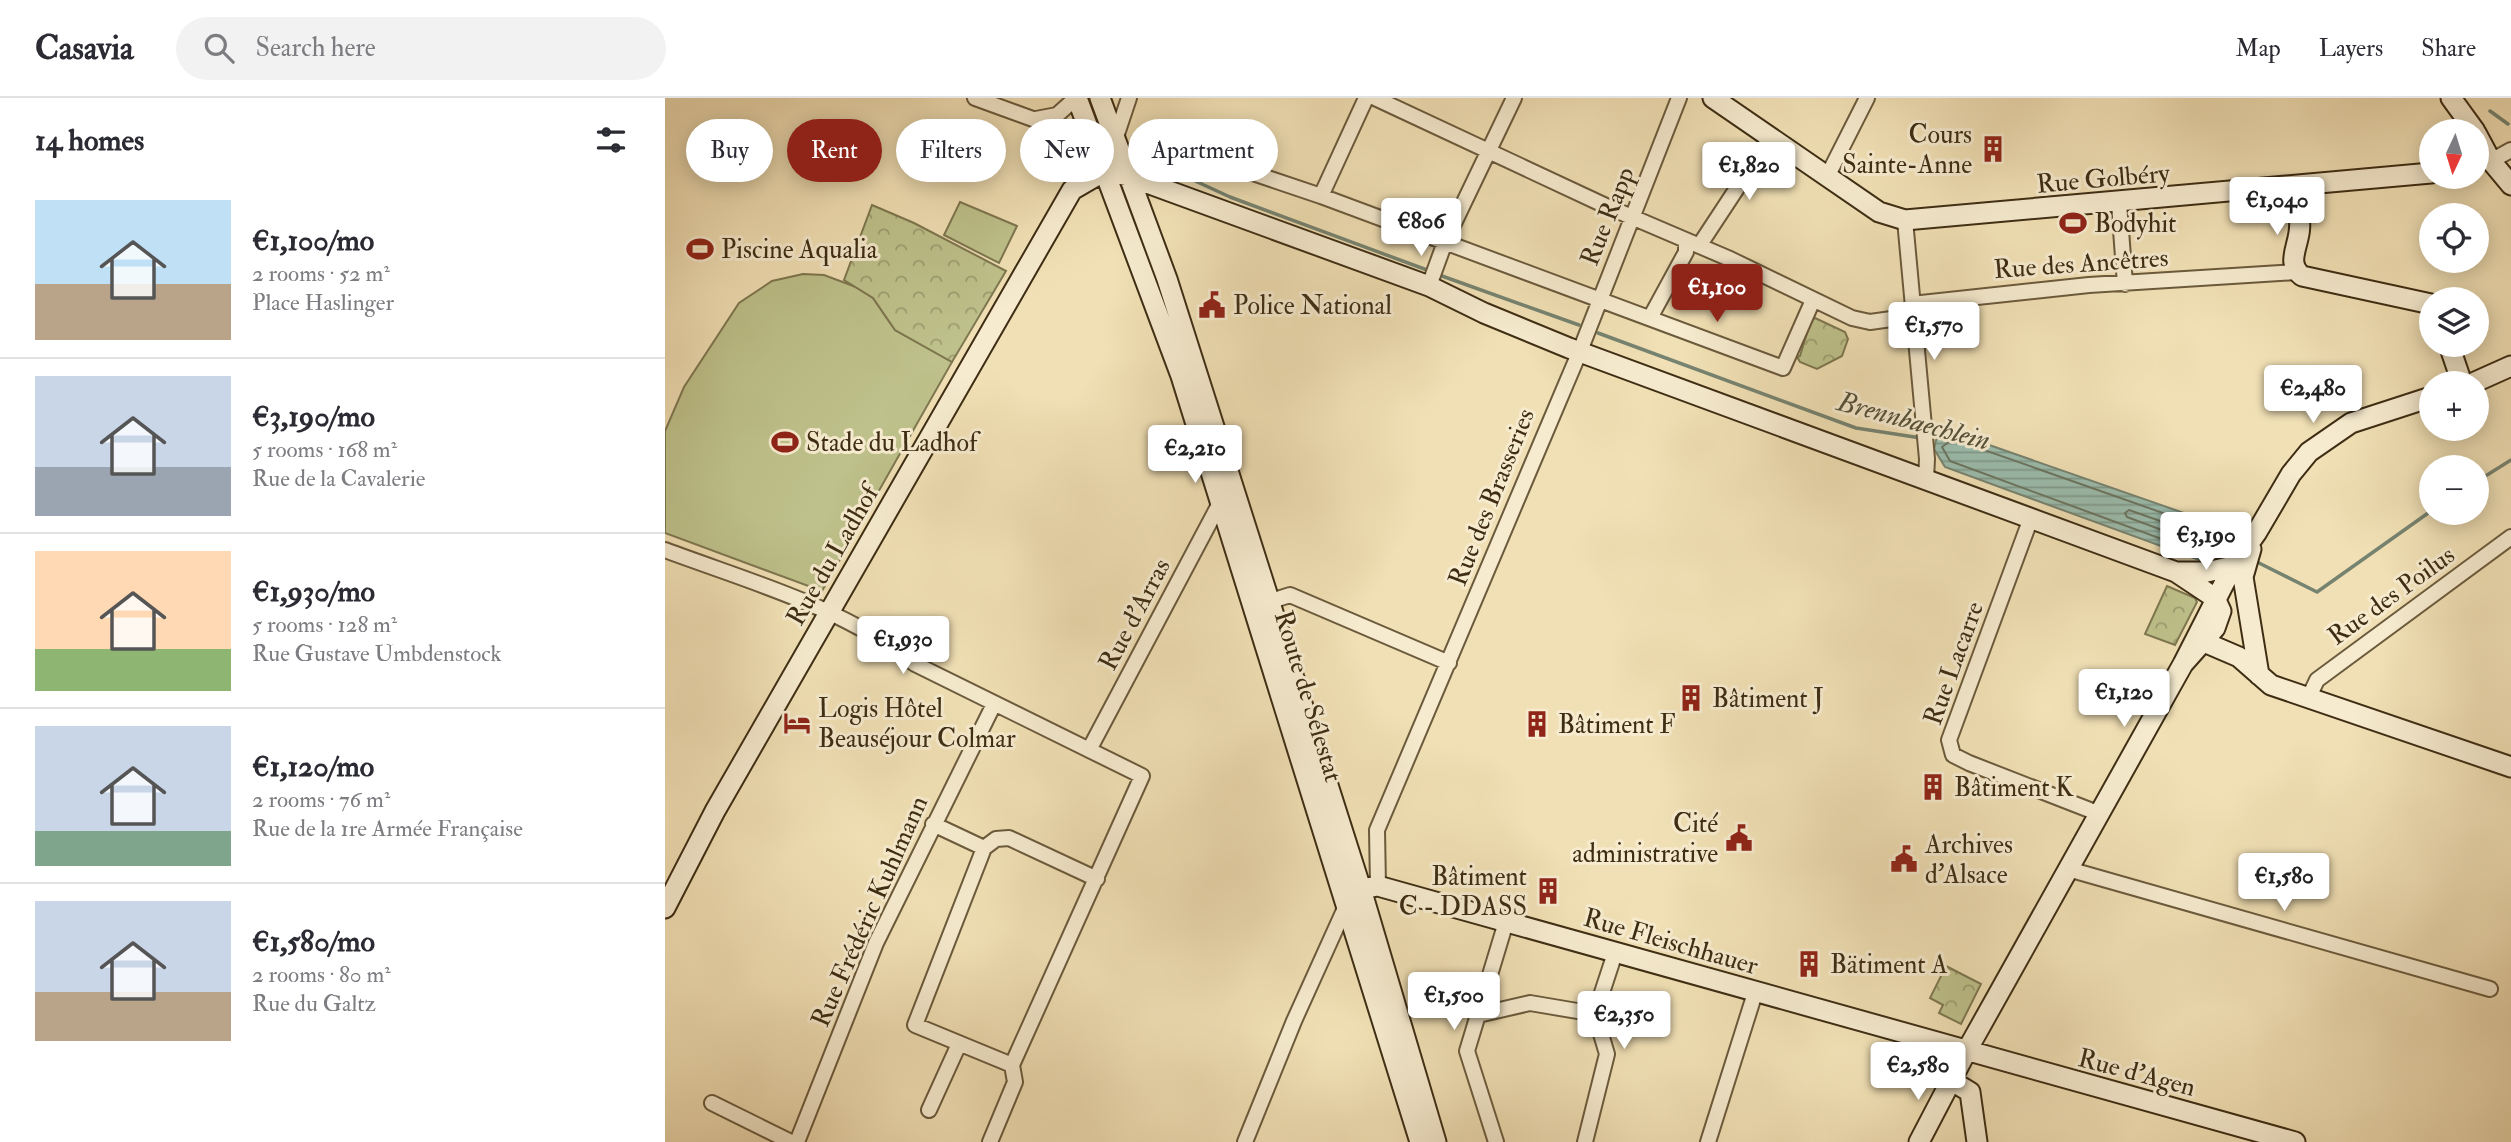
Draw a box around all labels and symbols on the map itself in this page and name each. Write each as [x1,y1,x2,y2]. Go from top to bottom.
place label: Cours Sainte-Anne [1842,119,1972,181]
north arrow [2419,119,2489,189]
building icon: Cours Sainte-Anne [1978,134,2008,164]
pin: €1,820 [1692,142,1806,202]
street label: Rue Golbéry [2035,157,2172,201]
street label: Rue Rapp [1574,162,1643,271]
pin: €1,040 [2220,178,2334,237]
pin: €806 [1380,198,1462,258]
sports icon: Bodyhit [2058,208,2088,238]
place label: Bodyhit [2094,208,2177,240]
sports icon: Piscine Aqualia [685,234,715,264]
place label: Piscine Aqualia [721,234,878,266]
street label: Rue des Ancêtres [1993,242,2170,286]
pin: €1,100 [1660,264,1774,324]
public building icon: Police National [1197,290,1227,320]
place label: Police National [1233,290,1392,322]
pin: €1,570 [1877,302,1991,362]
pin: €2,480 [2256,366,2370,425]
water label: Brennbaechlein [1832,384,1994,459]
street label: Rue des Brasseries [1442,404,1542,591]
pin: €2,210 [1138,426,1252,485]
sports icon: Stade du Ladhof [770,427,800,457]
place label: Stade du Ladhof [806,427,981,459]
street label: Rue du Ladhof [780,477,888,631]
pin: €3,190 [2149,512,2263,572]
street label: Rue des Poilus [2322,539,2461,653]
street label: Rue d'Arras [1092,553,1178,676]
street label: Rue Lacarre [1917,597,1991,729]
street label: Route de Sélestat [1267,607,1349,786]
pin: €1,930 [846,616,960,676]
pin: €1,120 [2067,670,2181,729]
building icon: Bâtiment J [1676,683,1706,713]
place label: Bâtiment J [1712,683,1824,715]
place label: Logis Hôtel Beauséjour Colmar [818,693,1016,755]
hotel icon: Logis Hôtel Beauséjour Colmar [782,708,812,738]
building icon: Bâtiment F [1522,709,1552,739]
place label: Bâtiment F [1558,709,1676,741]
building icon: Bâtiment K [1918,772,1948,802]
place label: Bâtiment K [1954,772,2074,804]
street label: Rue Frédéric Kuhlmann [805,791,935,1032]
place label: Cité administrative [1572,808,1718,870]
public building icon: Cité administrative [1724,823,1754,853]
place label: Archives d'Alsace [1924,829,2013,891]
public building icon: Archives d'Alsace [1889,844,1919,874]
pin: €1,580 [2227,854,2341,913]
place label: Bâtiment C - DDASS [1399,861,1527,923]
building icon: Bâtiment C - DDASS [1533,876,1563,906]
street label: Rue Fleischhauer [1580,902,1762,982]
building icon: Bätiment A [1794,949,1824,979]
place label: Bätiment A [1830,949,1948,981]
pin: €1,500 [1397,972,1511,1032]
pin: €2,350 [1567,992,1681,1051]
pin: €2,580 [1861,1042,1975,1102]
street label: Rue d'Agen [2075,1042,2199,1104]

